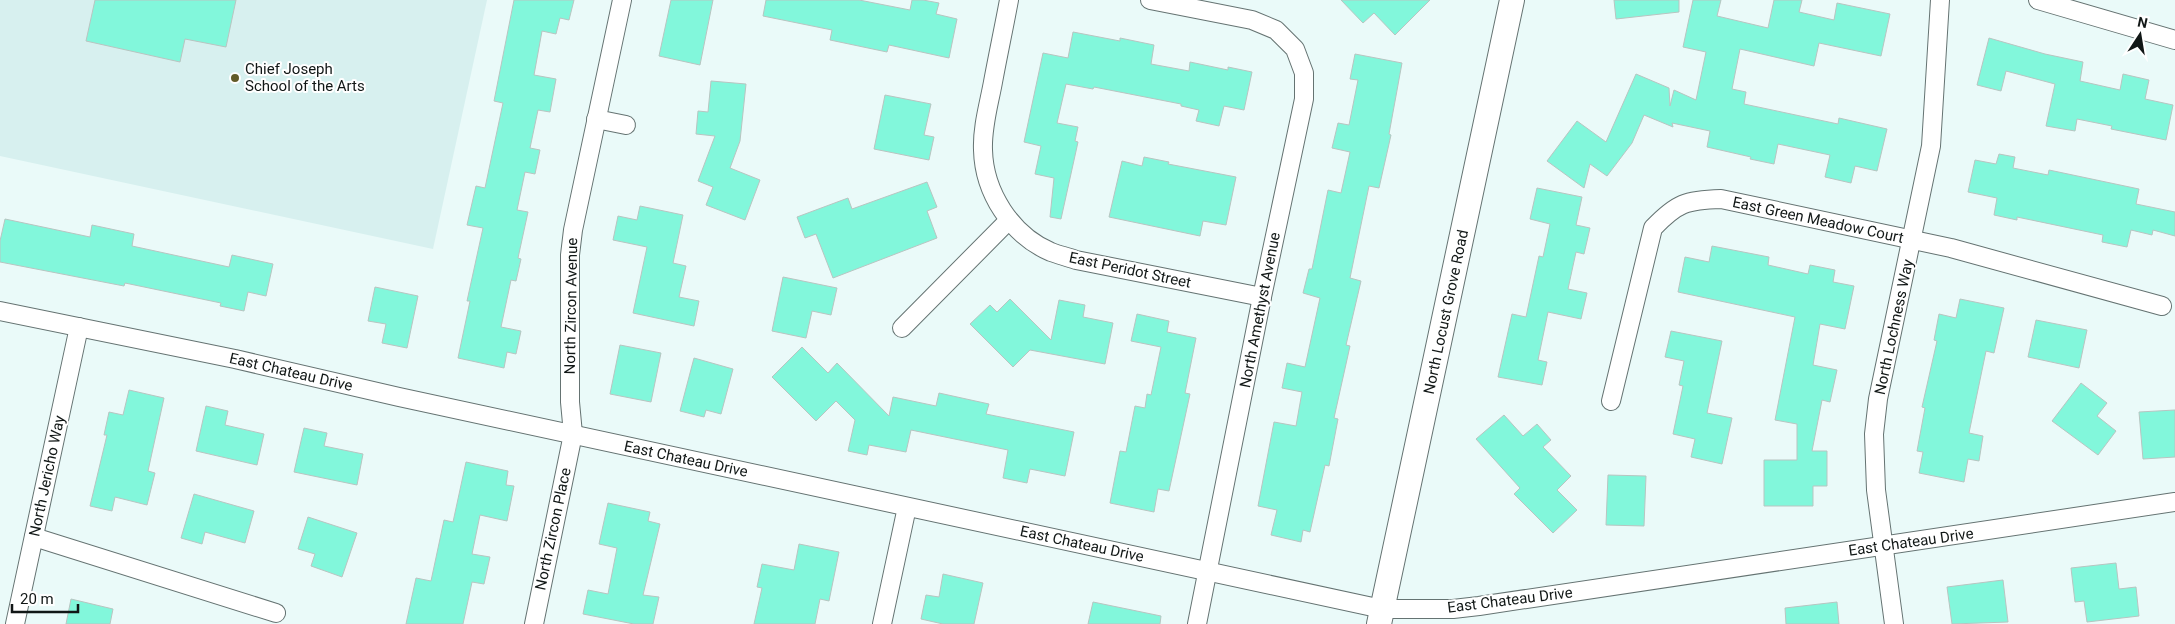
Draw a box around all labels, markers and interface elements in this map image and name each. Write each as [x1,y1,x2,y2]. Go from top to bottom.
north arrow [2115,10,2165,60]
text: N [2136,13,2149,31]
place label: Chief Joseph School of the Arts [245,60,365,95]
marker: Chief Joseph School of the Arts [229,72,241,84]
street label: East Green Meadow Court [1731,193,1905,247]
street label: North Locust Grove Road [1420,228,1472,396]
street label: North Amethyst Avenue [1236,231,1284,389]
street label: North Zircon Avenue [561,237,581,374]
street label: East Peridot Street [1067,248,1193,292]
street label: North Lochness Way [1871,258,1917,396]
street label: East Chateau Drive [228,349,354,395]
street label: North Jericho Way [25,414,69,538]
street label: East Chateau Drive [623,437,750,481]
street label: North Zircon Place [531,466,575,592]
street label: East Chateau Drive [1019,522,1146,566]
street label: East Chateau Drive [1847,524,1975,560]
scale bar [12,582,79,614]
street label: East Chateau Drive [1446,583,1574,617]
text: 20 m [20,590,54,608]

